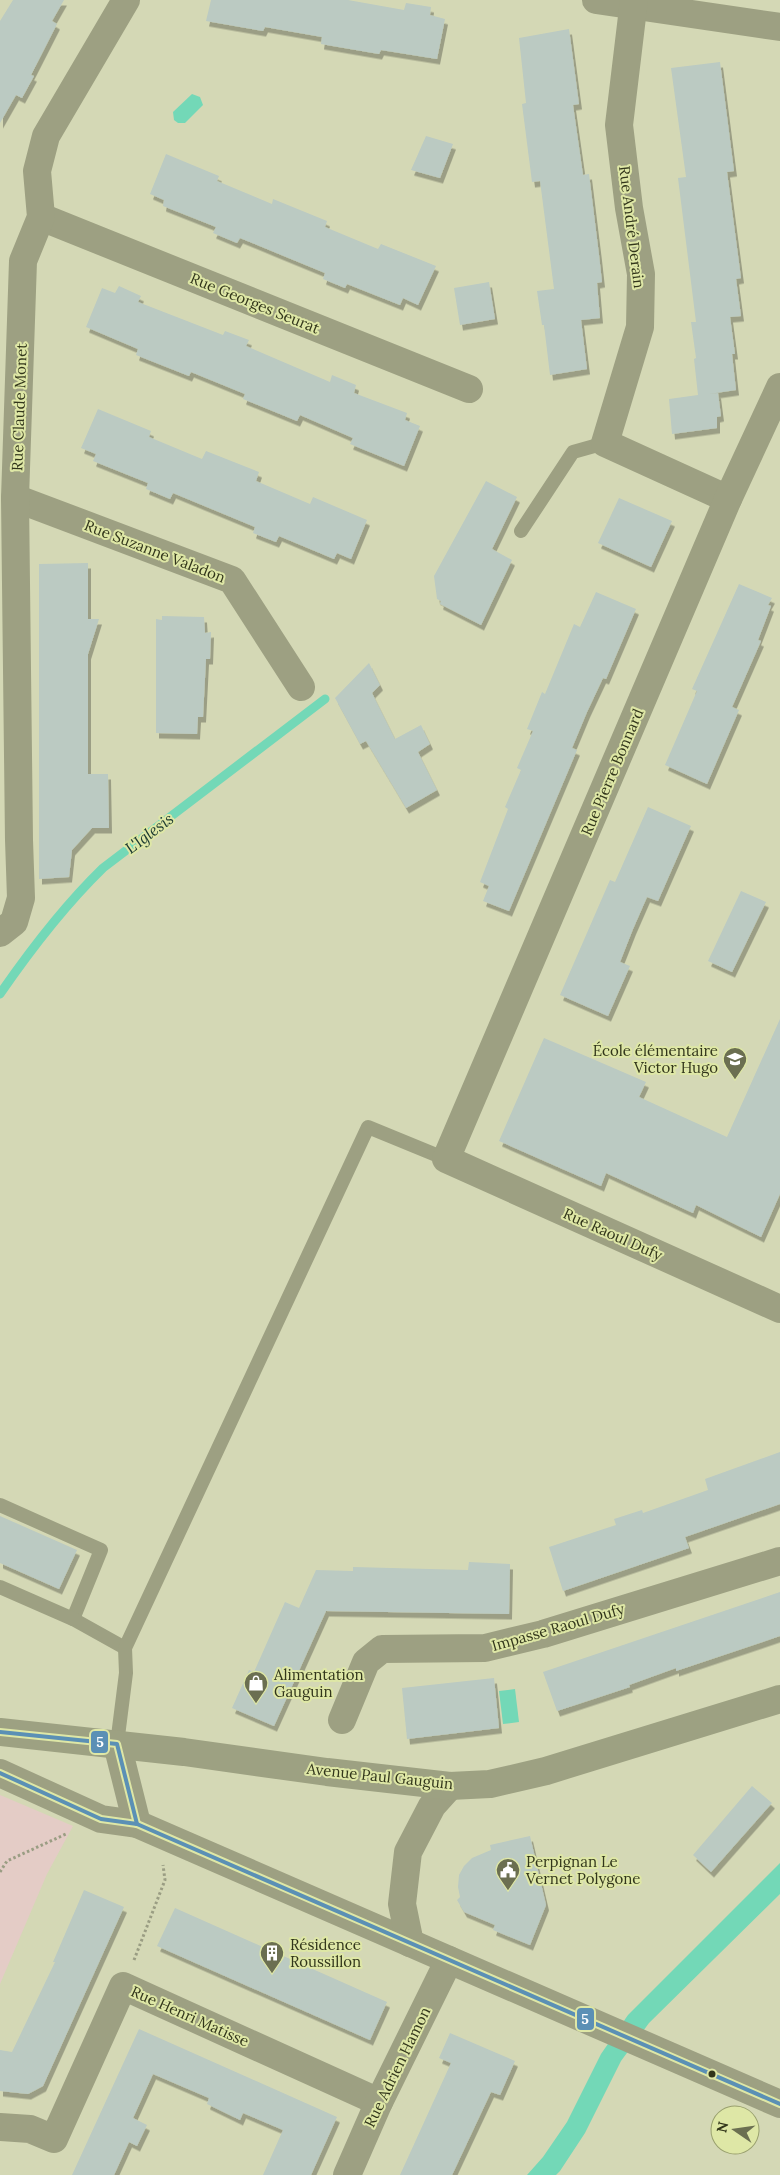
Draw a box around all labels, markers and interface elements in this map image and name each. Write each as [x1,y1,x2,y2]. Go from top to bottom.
street label: Rue André Derain [615,165,649,289]
street label: Rue Georges Seurat [188,268,323,338]
street label: Rue Claude Monet [7,342,31,471]
street label: Rue Suzanne Valadon [82,515,228,587]
street label: Rue Pierre Bonnard [577,706,647,838]
water label: L'Iglesis [121,808,177,858]
place label: École élémentaire Victor Hugo [593,1041,718,1077]
school or university icon: École élémentaire Victor Hugo [722,1046,748,1080]
street label: Rue Raoul Dufy [560,1204,666,1264]
street label: Impasse Raoul Dufy [489,1599,627,1655]
place label: Alimentation Gauguin [273,1665,364,1701]
shop icon: Alimentation Gauguin [243,1670,269,1704]
line badge: 5 [90,1730,109,1754]
text: 5 [96,1733,104,1751]
street label: Avenue Paul Gauguin [305,1759,454,1793]
place label: Perpignan Le Vernet Polygone [525,1852,640,1888]
public building icon: Perpignan Le Vernet Polygone [495,1857,521,1891]
place label: Résidence Roussillon [290,1935,361,1971]
building icon: Résidence Roussillon [259,1940,285,1974]
street label: Rue Henri Matisse [128,1981,252,2051]
street label: Rue Adrien Hamon [360,2004,434,2130]
line badge: 5 [576,2007,595,2031]
text: 5 [581,2010,589,2028]
unlabelled marker [707,2069,717,2079]
north arrow [710,2105,760,2155]
text: N [712,2120,732,2134]

